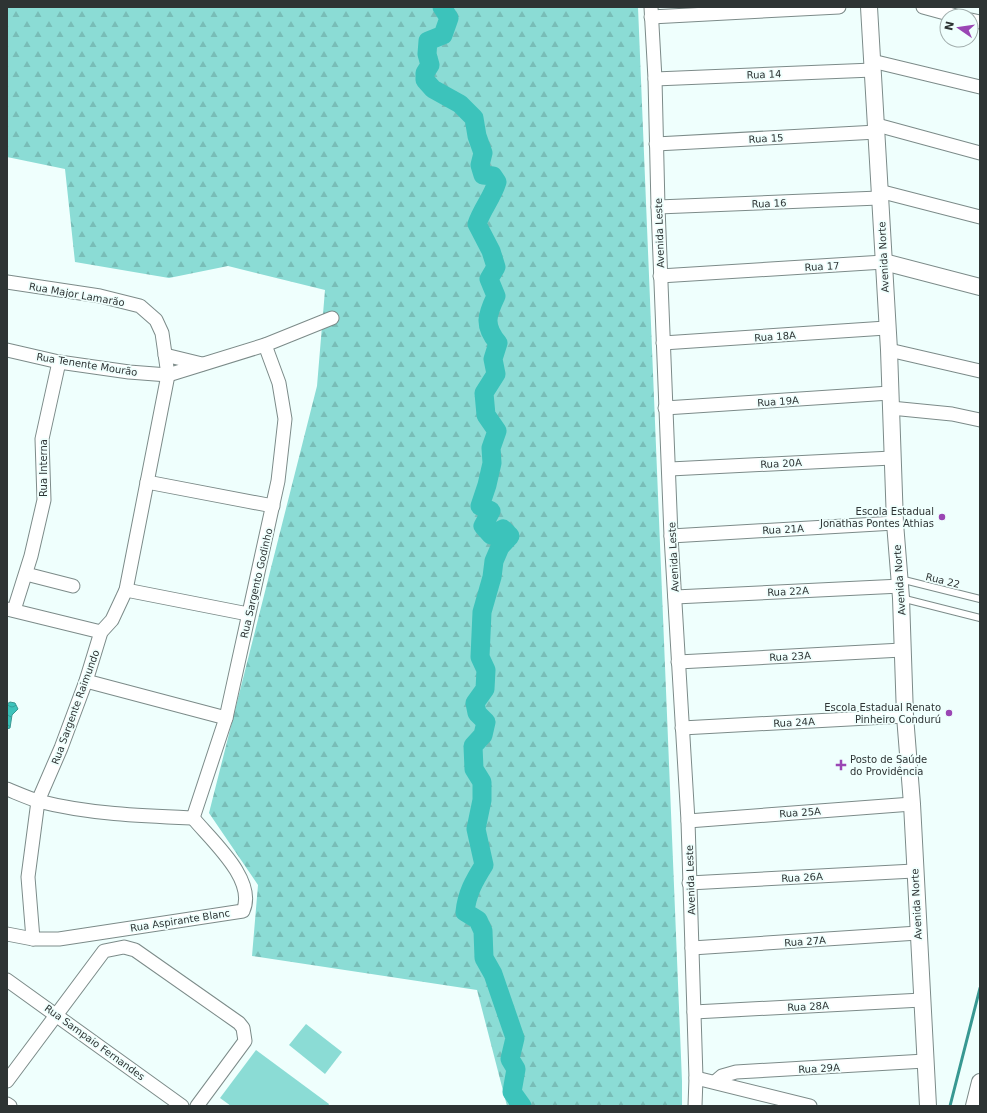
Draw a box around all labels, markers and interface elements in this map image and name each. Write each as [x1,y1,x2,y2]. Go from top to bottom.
north arrow [939,8,979,48]
text: N [942,20,957,32]
street label: Rua 14 [746,68,782,81]
street label: Rua 15 [748,132,784,145]
street label: Rua 16 [751,197,787,210]
street label: Avenida Leste [653,198,666,268]
street label: Avenida Norte [876,221,891,293]
street label: Rua 17 [804,260,840,273]
street label: Rua Major Lamarão [28,281,126,308]
street label: Rua 18A [754,330,796,343]
street label: Rua Tenente Mourão [36,351,138,378]
street label: Rua 19A [757,395,799,408]
street label: Rua Interna [38,439,49,497]
street label: Rua 20A [760,457,802,470]
place label: Escola Estadual Jonathas Pontes Athias [819,506,934,529]
marker: Escola Estadual Jonathas Pontes Athias [937,512,947,522]
street label: Avenida Leste [666,522,681,592]
street label: Rua 21A [762,523,804,536]
street label: Rua Sargento Godinho [238,527,274,639]
street label: Avenida Norte [892,544,907,616]
street label: Rua 22 [925,571,961,590]
street label: Rua 22A [767,585,809,598]
street label: Rua Sargente Raimundo [50,648,101,766]
street label: Rua 23A [769,650,811,663]
place label: Escola Estadual Renato Pinheiro Condurú [824,702,941,725]
marker: Escola Estadual Renato Pinheiro Condurú [944,708,954,718]
street label: Rua 24A [773,716,815,729]
place label: Posto de Saúde do Providência [850,754,927,777]
marker: Posto de Saúde do Providência [835,759,847,771]
street label: Rua 25A [779,806,821,819]
street label: Avenida Leste [684,845,697,915]
street label: Avenida Norte [909,868,924,940]
street label: Rua 26A [781,871,823,884]
street label: Rua Aspirante Blanc [129,907,231,934]
street label: Rua 27A [784,935,826,948]
street label: Rua 28A [787,1000,829,1013]
street label: Rua Sampaio Fernandes [43,1002,147,1082]
street label: Rua 29A [798,1062,840,1075]

